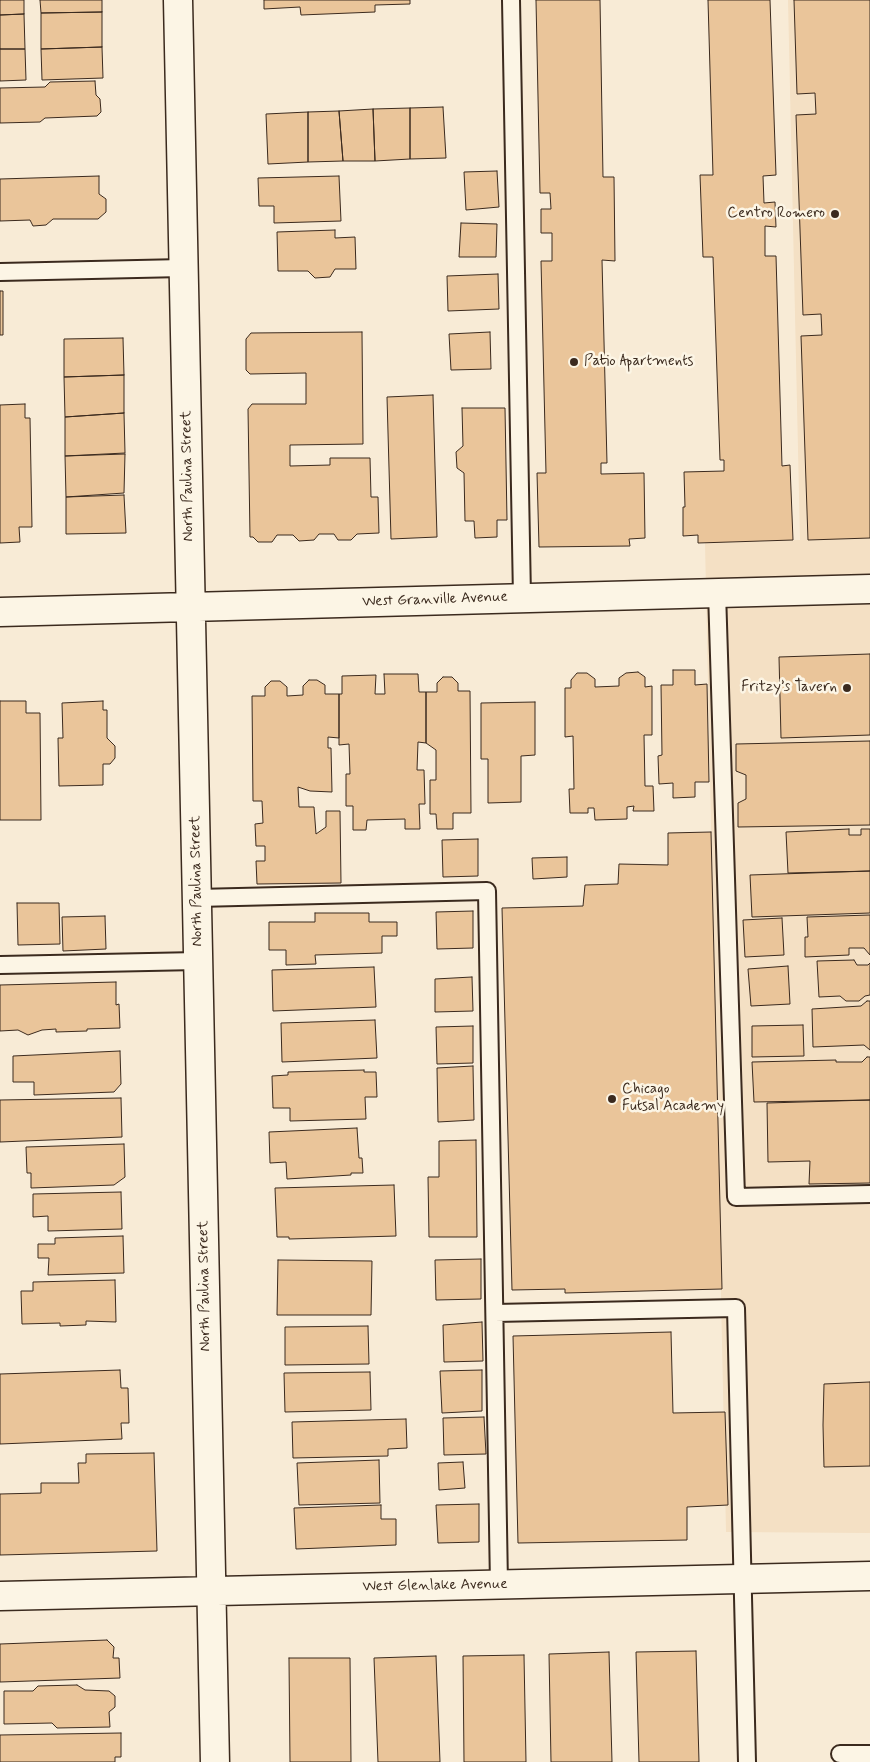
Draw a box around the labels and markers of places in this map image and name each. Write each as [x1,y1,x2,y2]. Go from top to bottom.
place label: Centro Romero [727,205,825,223]
marker: Centro Romero [829,208,841,220]
place label: Patio Apartments [584,353,693,371]
marker: Patio Apartments [568,356,580,368]
place label: Fritzy’s Tavern [741,679,837,697]
marker: Fritzy’s Tavern [841,682,853,694]
place label: Chicago Futsal Academy [622,1081,724,1116]
marker: Chicago Futsal Academy [606,1093,618,1105]

